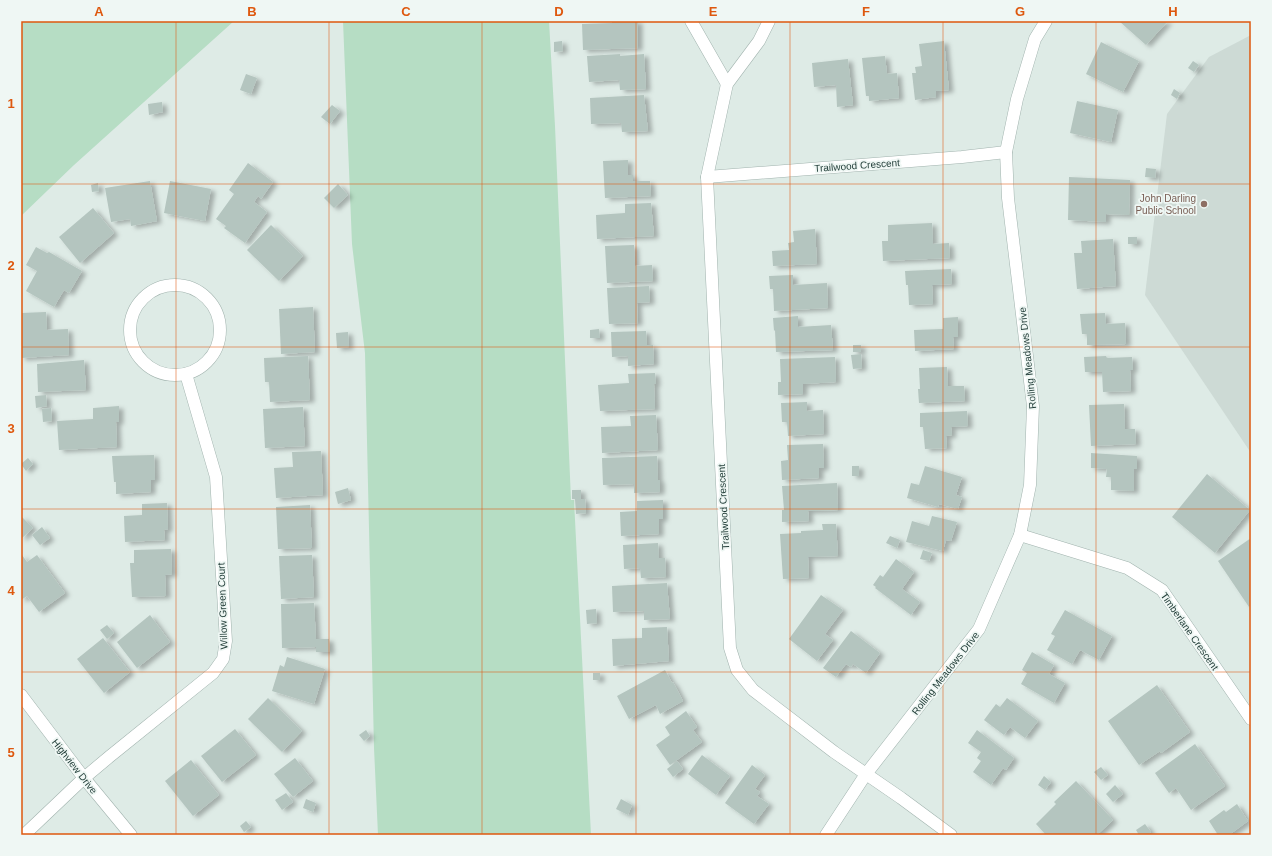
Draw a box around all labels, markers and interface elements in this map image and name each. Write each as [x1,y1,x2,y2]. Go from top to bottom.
text: A [94,4,104,19]
text: B [247,4,257,19]
text: C [401,4,411,19]
text: D [554,4,564,19]
text: E [709,4,718,19]
text: F [862,4,870,19]
text: G [1015,4,1025,19]
text: H [1168,4,1178,19]
text: 1 [7,96,15,111]
street label: Trailwood Crescent [814,157,900,174]
place label: John Darling Public School [1135,193,1196,216]
marker: John Darling Public School [1199,199,1209,209]
text: 2 [7,258,15,273]
street label: Rolling Meadows Drive [1017,306,1038,409]
text: 3 [7,421,15,436]
street label: Trailwood Crescent [716,464,731,550]
street label: Willow Green Court [215,562,230,649]
text: 4 [7,583,15,598]
street label: Timberlane Crescent [1159,590,1221,672]
street label: Rolling Meadows Drive [910,629,981,717]
street label: Highview Drive [50,737,100,796]
text: 5 [7,745,15,760]

